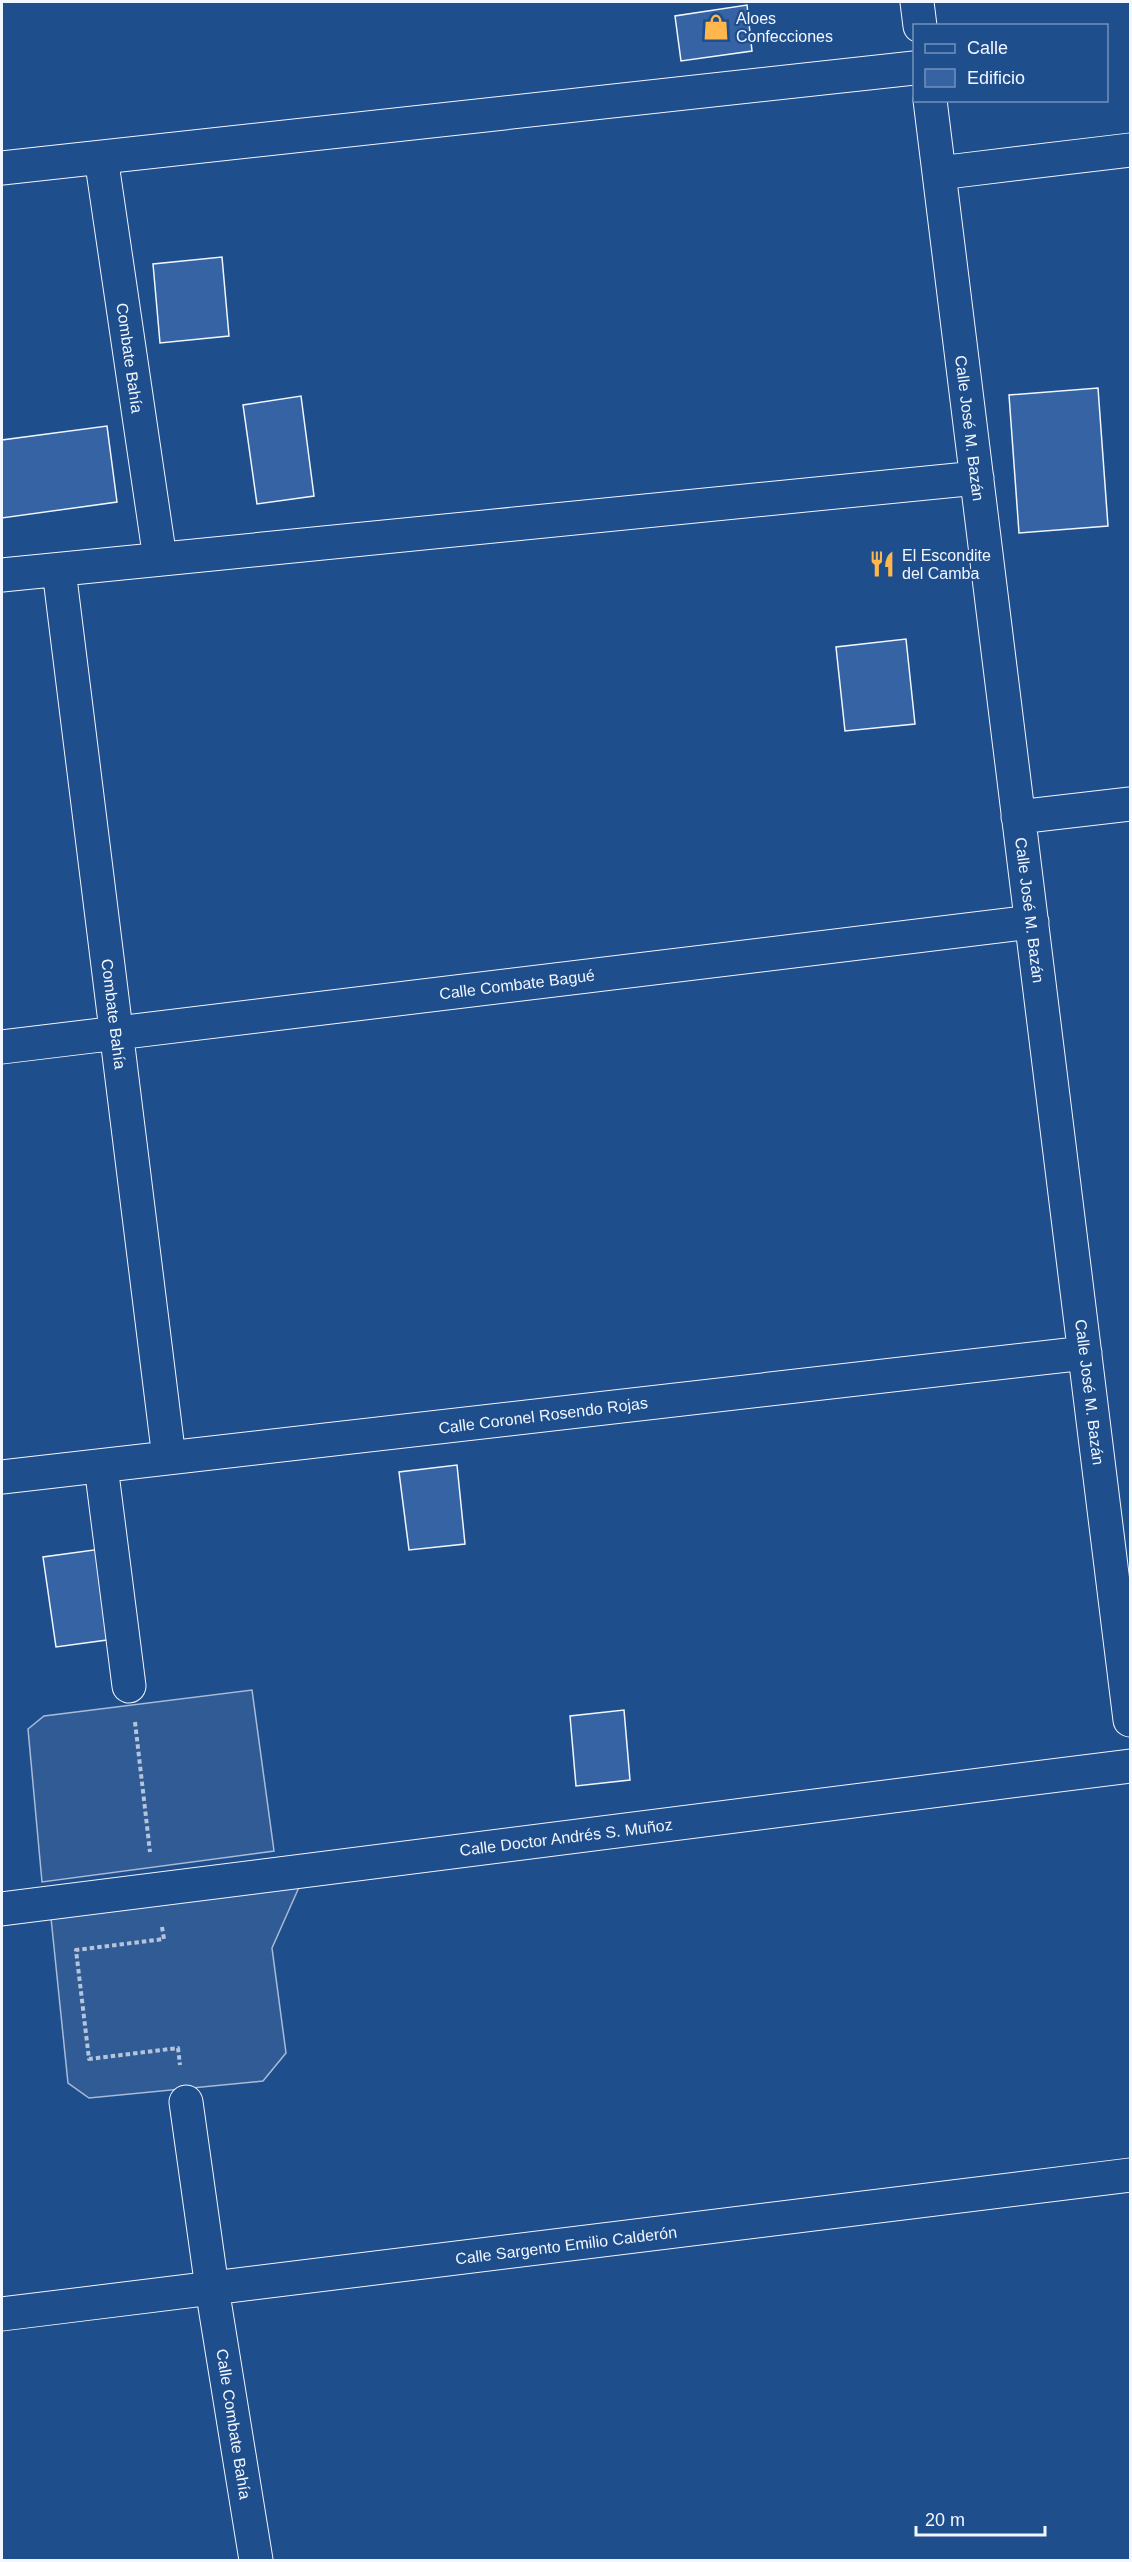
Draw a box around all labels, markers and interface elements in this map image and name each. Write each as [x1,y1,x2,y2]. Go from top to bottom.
place label: Aloes Confecciones [736,10,833,45]
shop icon: Aloes Confecciones [701,12,731,42]
legend [913,24,1108,102]
text: Calle [967,38,1008,58]
text: Edificio [967,68,1025,88]
street label: Combate Bahía [113,302,146,414]
street label: Calle José M. Bazán [952,354,987,502]
place label: El Escondite del Camba [902,547,991,582]
restaurant icon: El Escondite del Camba [867,549,897,579]
street label: Calle José M. Bazán [1012,836,1047,984]
street label: Combate Bahía [98,958,129,1070]
street label: Calle Combate Bagué [438,967,596,1002]
street label: Calle José M. Bazán [1072,1318,1107,1466]
street label: Calle Coronel Rosendo Rojas [437,1394,649,1437]
street label: Calle Doctor Andrés S. Muñoz [459,1816,673,1859]
street label: Calle Sargento Emilio Calderón [454,2223,678,2268]
street label: Calle Combate Bahía [213,2348,254,2501]
scale bar [916,2499,1045,2537]
text: 20 m [925,2510,965,2530]

